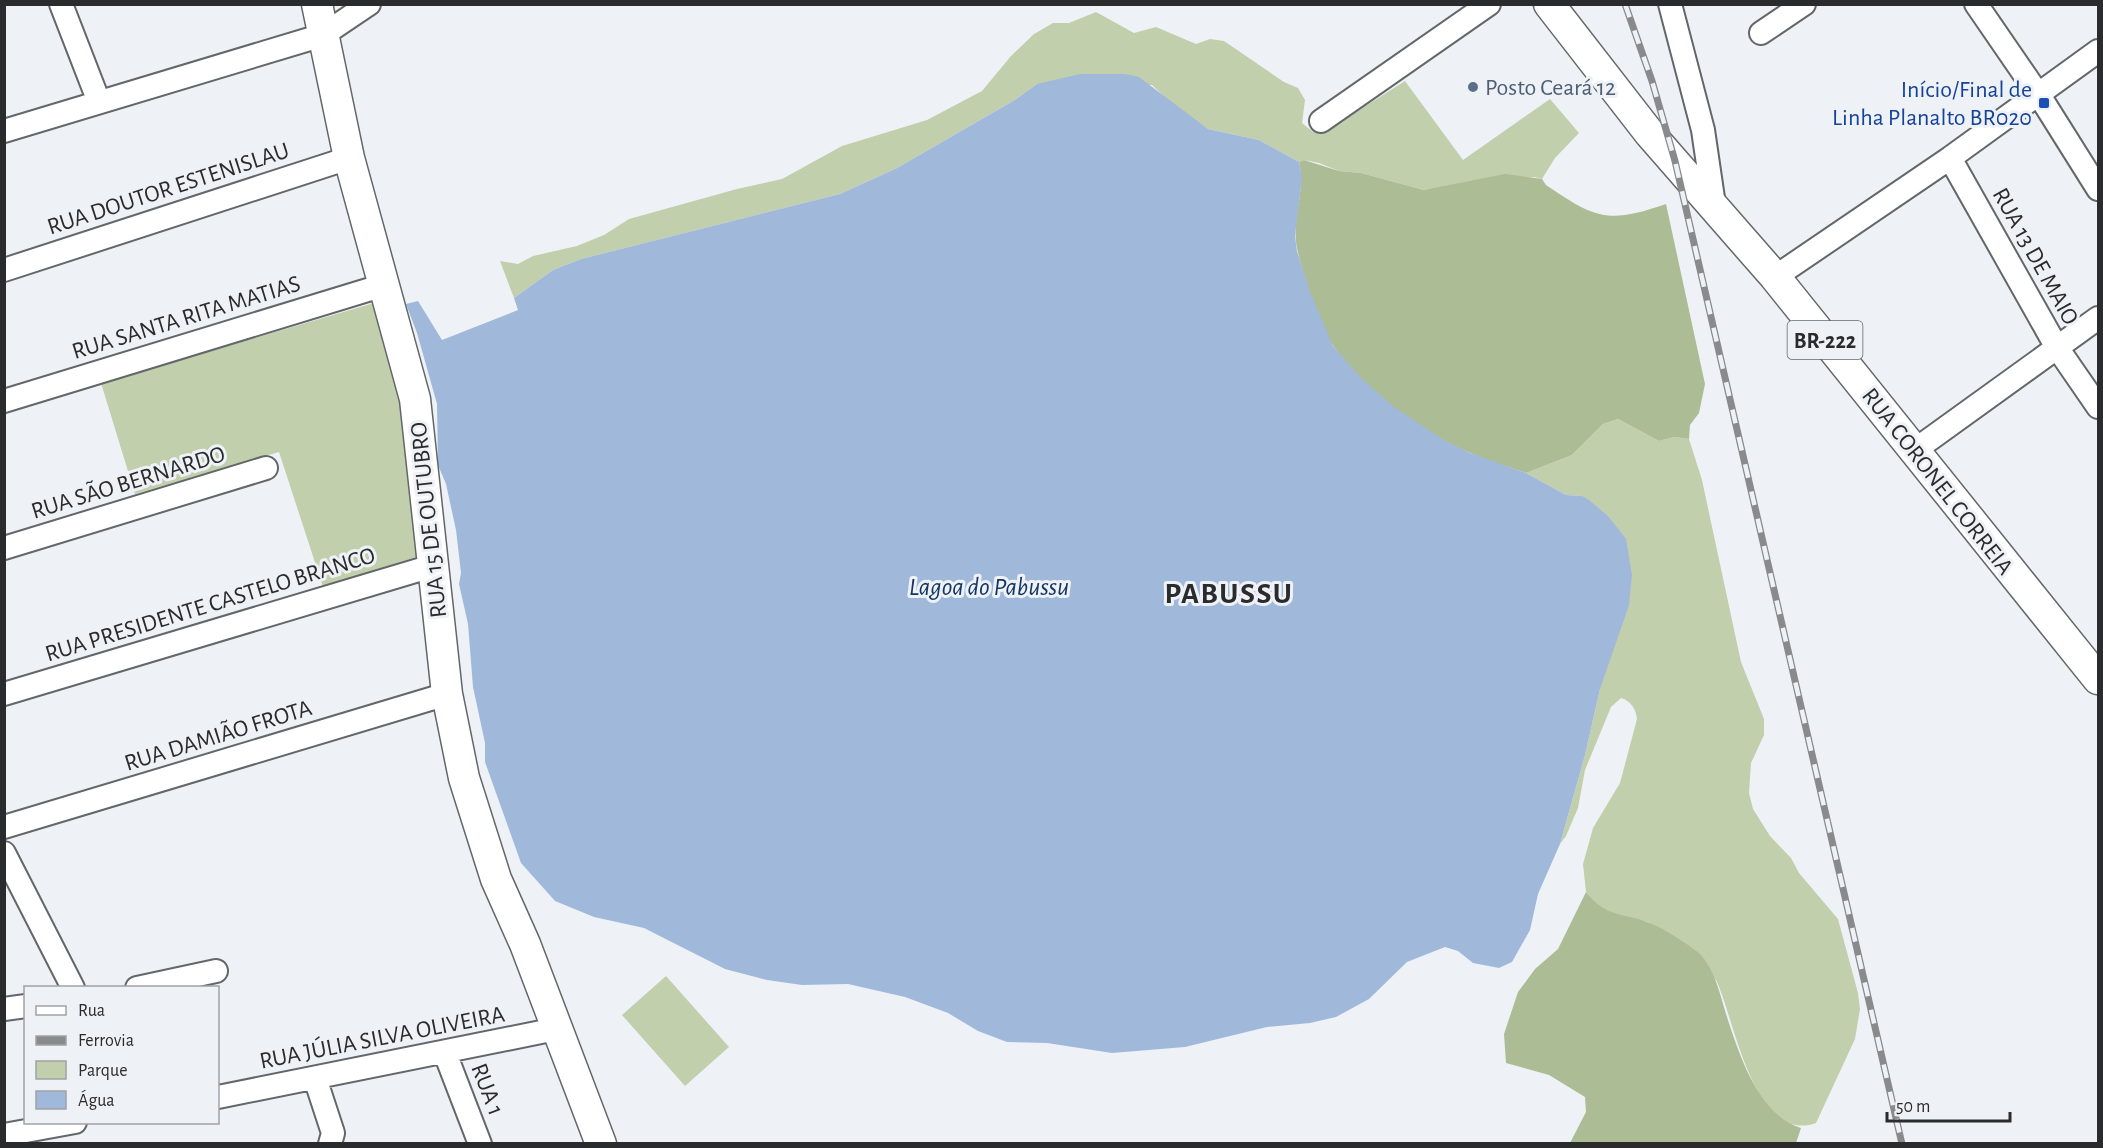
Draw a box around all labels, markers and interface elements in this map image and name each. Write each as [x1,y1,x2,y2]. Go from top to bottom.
place label: Posto Ceará 12 [1485,76,1616,100]
place label: Início/Final de Linha Planalto BR020 [1832,78,2032,130]
marker: Posto Ceará 12 [1466,80,1480,94]
marker: Início/Final de Linha Planalto BR020 [2037,96,2051,110]
street label: RUA DOUTOR ESTENISLAU [44,138,292,239]
street label: RUA 13 DE MAIO [1988,184,2083,329]
street label: RUA SANTA RITA MATIAS [69,272,303,364]
road number: BR-222 [1788,321,1862,359]
street label: RUA CORONEL CORREIA [1857,384,2017,579]
street label: RUA 15 DE OUTUBRO [407,421,451,619]
street label: RUA SÃO BERNARDO [28,440,228,524]
street label: RUA PRESIDENTE CASTELO BRANCO [43,543,378,667]
water label: Lagoa do Pabussu [909,574,1069,600]
district label: PABUSSU [1165,579,1294,609]
street label: RUA DAMIÃO FROTA [121,694,315,776]
legend [24,986,219,1124]
street label: RUA JÚLIA SILVA OLIVEIRA [257,1000,507,1074]
text: Rua [78,1002,105,1020]
text: Ferrovia [78,1032,134,1050]
street label: RUA 1 [466,1060,508,1119]
text: Parque [78,1062,127,1080]
scale bar [1887,1085,2010,1123]
text: Água [78,1089,115,1110]
text: 50 m [1896,1098,1930,1116]

